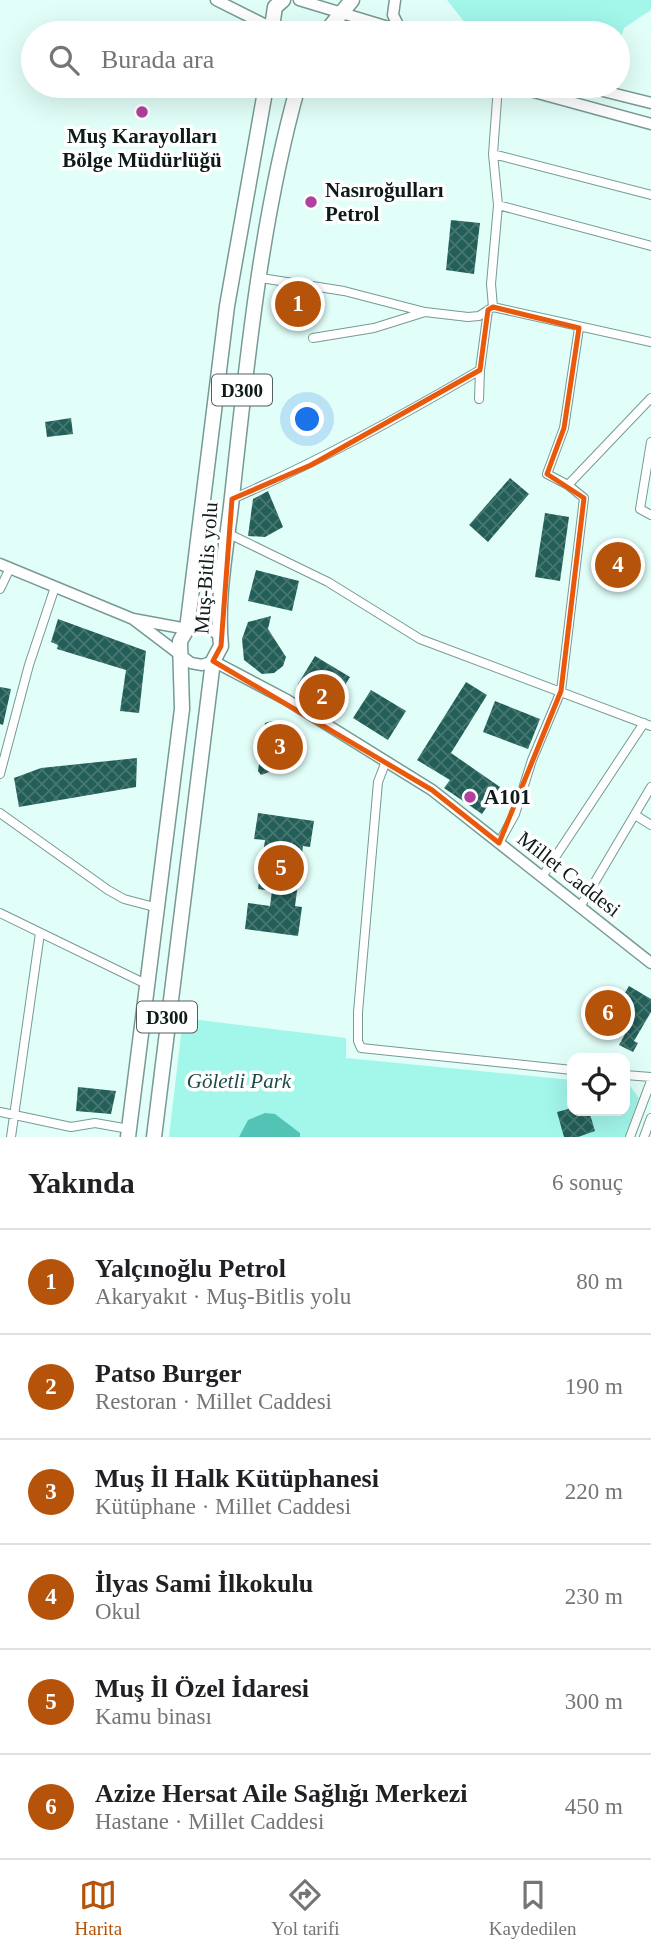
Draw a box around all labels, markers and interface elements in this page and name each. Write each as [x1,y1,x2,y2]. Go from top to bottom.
search box [21,21,630,98]
icon: search [45,41,83,79]
text: Burada ara [101,45,214,74]
marker: Muş Karayolları Bölge Müdürlüğü [134,104,150,120]
place label: Muş Karayolları Bölge Müdürlüğü [62,124,222,172]
place label: Nasıroğulları Petrol [325,178,444,226]
marker: Nasıroğulları Petrol [303,194,319,210]
pin: 1 [275,278,321,330]
road number: D300 [212,374,272,406]
your location [290,402,324,436]
street label: Muş-Bitlis yolu [189,501,223,635]
pin: 4 [595,539,641,591]
pin: 2 [299,671,345,723]
pin: 3 [257,721,303,773]
place label: A101 [484,785,531,809]
marker: A101 [462,789,478,805]
street label: Millet Caddesi [513,826,625,922]
pin: 5 [258,842,304,894]
pin: 6 [585,987,631,1039]
road number: D300 [137,1001,197,1032]
map controls [567,1053,630,1116]
button: locate [567,1053,630,1116]
park label: Göletli Park [187,1069,292,1093]
text: Yakında [28,1166,135,1199]
text: 6 sonuç [552,1170,623,1195]
text: Yalçınoğlu Petrol [95,1254,286,1283]
text: 1 [45,1269,57,1294]
text: 80 m [576,1269,623,1294]
text: Akaryakıt · Muş-Bitlis yolu [95,1284,351,1309]
text: Patso Burger [95,1359,242,1388]
text: 2 [45,1374,57,1399]
text: 190 m [565,1374,623,1399]
text: Restoran · Millet Caddesi [95,1389,332,1414]
text: Muş İl Halk Kütüphanesi [95,1464,379,1493]
text: 3 [45,1479,57,1504]
text: 220 m [565,1479,623,1504]
text: Kütüphane · Millet Caddesi [95,1494,351,1519]
text: İlyas Sami İlkokulu [95,1569,313,1598]
text: 4 [45,1584,57,1609]
text: 230 m [565,1584,623,1609]
text: Okul [95,1599,141,1624]
text: Muş İl Özel İdaresi [95,1674,309,1703]
text: 5 [45,1689,57,1714]
text: 300 m [565,1689,623,1714]
text: Kamu binası [95,1704,212,1729]
text: Azize Hersat Aile Sağlığı Merkezi [95,1779,468,1808]
text: 6 [45,1794,57,1819]
text: 450 m [565,1794,623,1819]
text: Hastane · Millet Caddesi [95,1809,324,1834]
tab: Harita [75,1876,122,1940]
tab: Yol tarifi [271,1876,340,1940]
tab: Kaydedilen [489,1876,576,1940]

